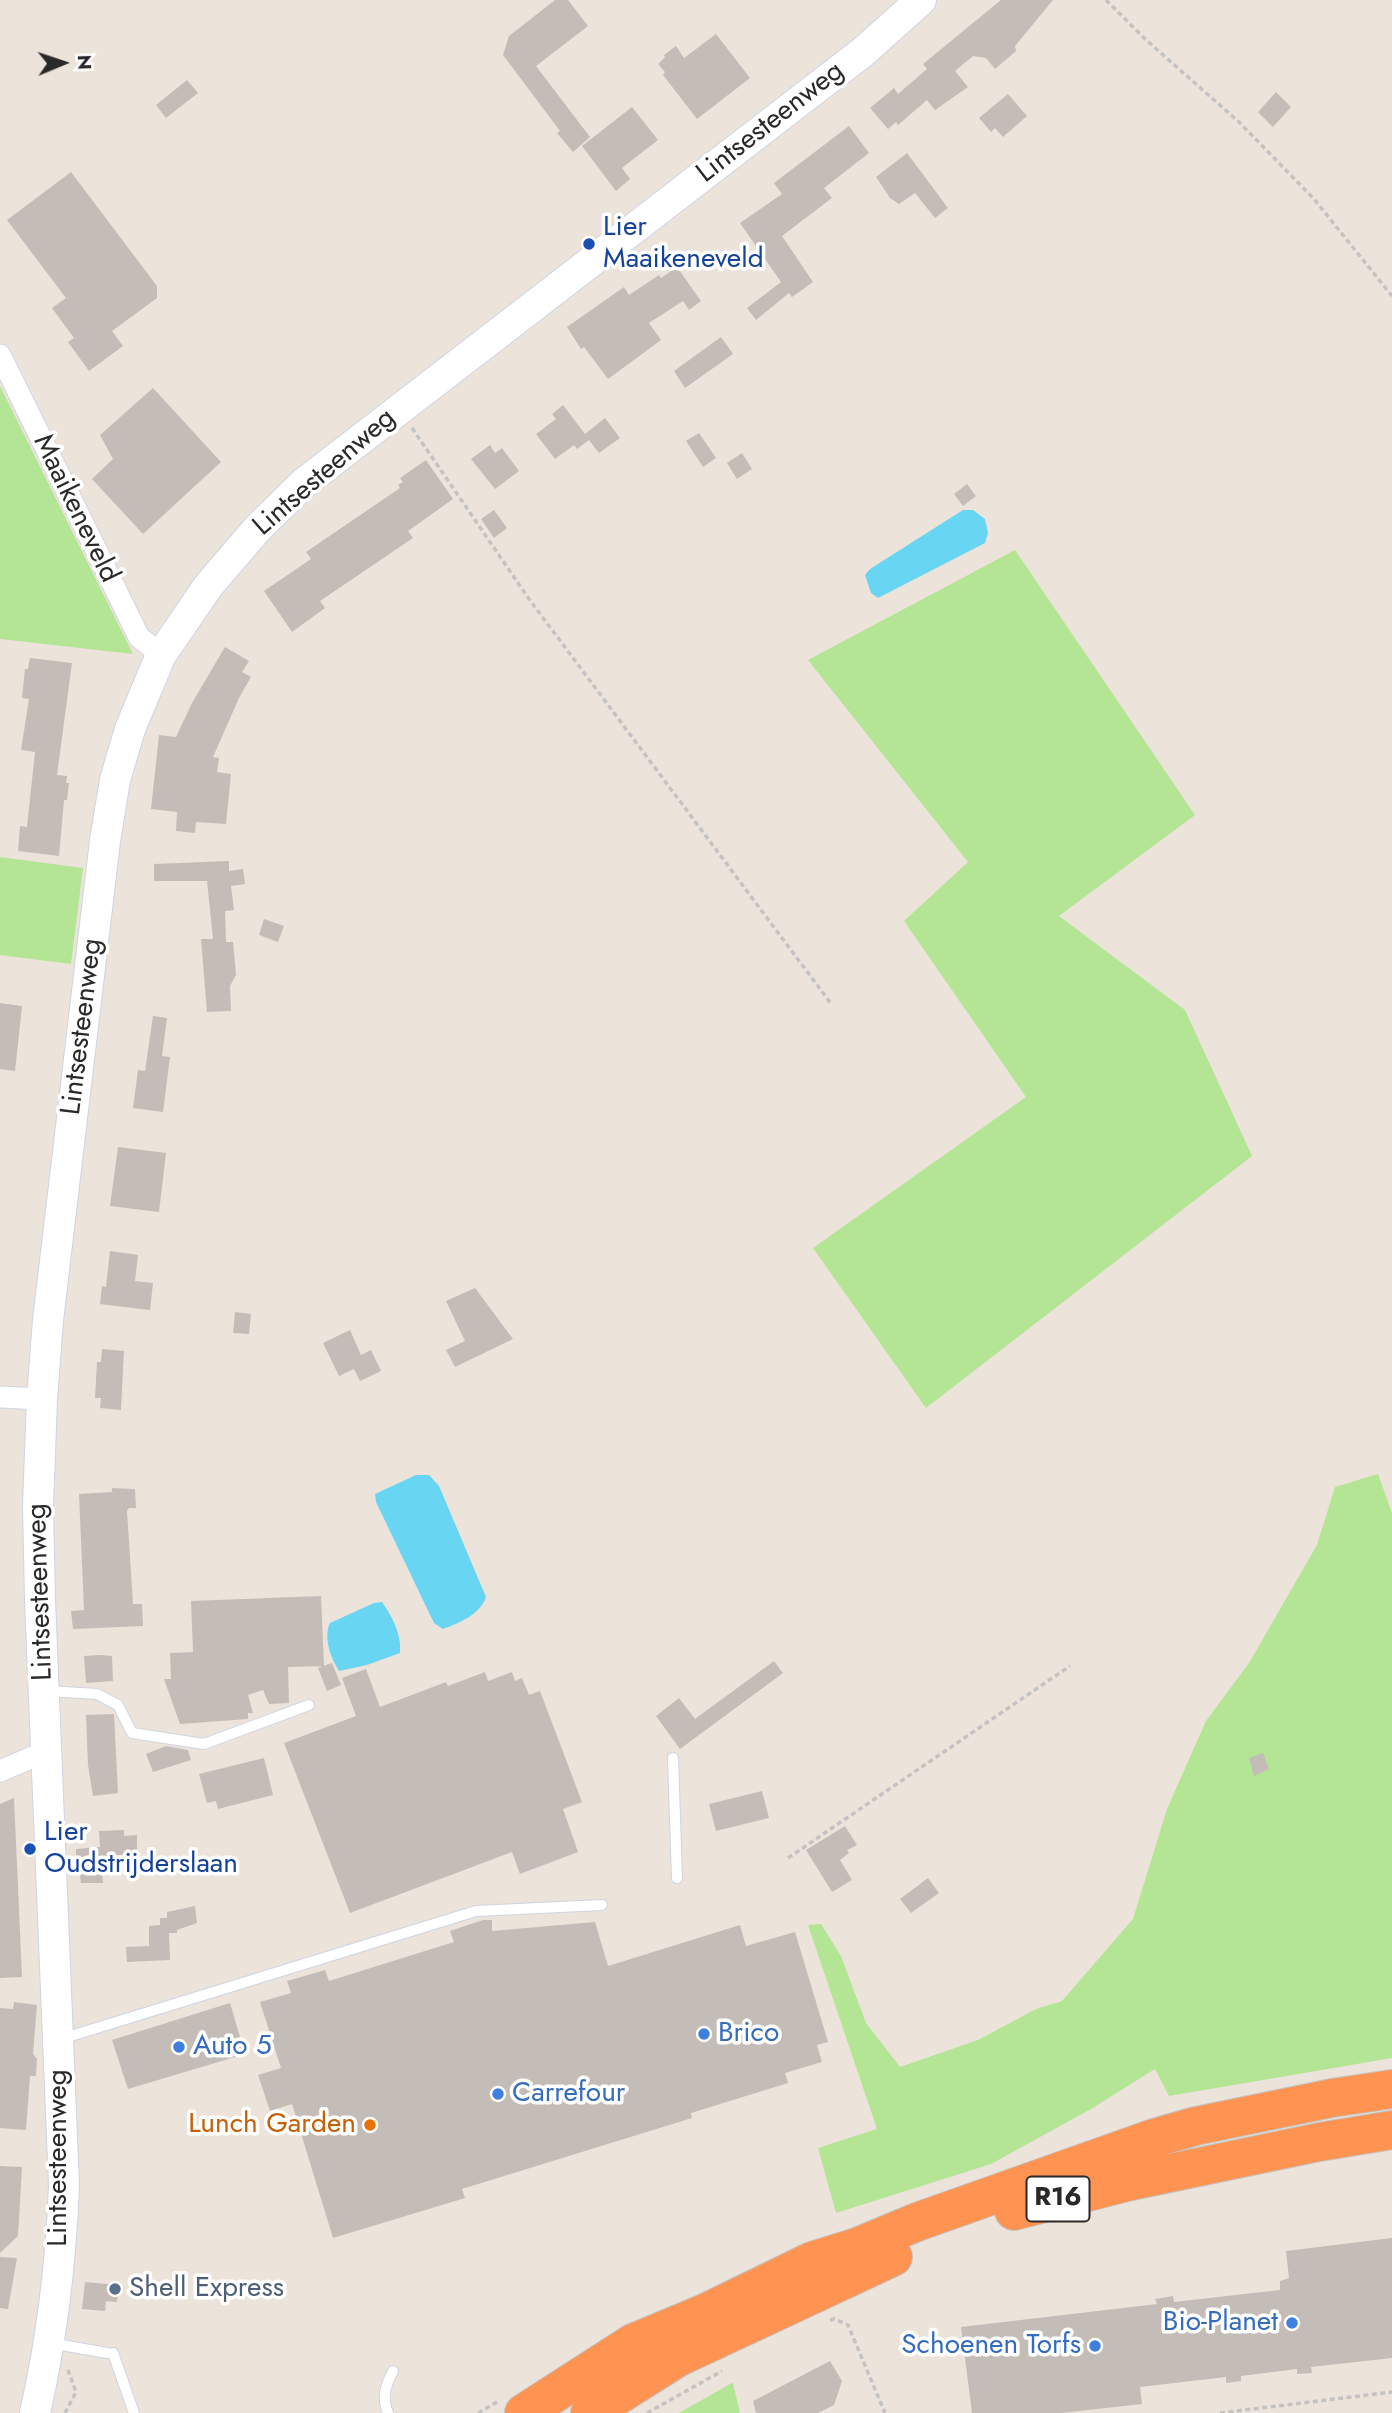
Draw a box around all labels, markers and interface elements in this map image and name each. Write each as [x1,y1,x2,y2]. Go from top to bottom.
north arrow [28,28,98,98]
text: N [71,54,98,70]
street label: Lintsesteenweg [691,55,851,191]
place label: Lier Maaikeneveld [603,211,764,277]
marker: Lier Maaikeneveld [581,236,597,252]
street label: Lintsesteenweg [247,402,403,544]
street label: Maaikeneveld [25,429,125,589]
street label: Lintsesteenweg [56,937,110,1117]
street label: Lintsesteenweg [21,1503,61,1681]
place label: Lier Oudstrijderslaan [44,1816,238,1882]
marker: Lier Oudstrijderslaan [22,1841,38,1857]
place label: Brico [718,2017,779,2051]
marker: Brico [696,2026,712,2042]
place label: Auto 5 [193,2030,272,2064]
marker: Auto 5 [171,2039,187,2055]
street label: Lintsesteenweg [42,2069,76,2247]
place label: Carrefour [512,2077,625,2111]
marker: Carrefour [490,2086,506,2102]
place label: Lunch Garden [188,2108,356,2142]
marker: Lunch Garden [362,2117,378,2133]
road number: R16 [1026,2176,1090,2222]
place label: Shell Express [129,2272,284,2306]
marker: Shell Express [107,2281,123,2297]
place label: Bio-Planet [1163,2306,1278,2340]
marker: Bio-Planet [1284,2315,1300,2331]
place label: Schoenen Torfs [901,2329,1081,2363]
marker: Schoenen Torfs [1087,2338,1103,2354]

